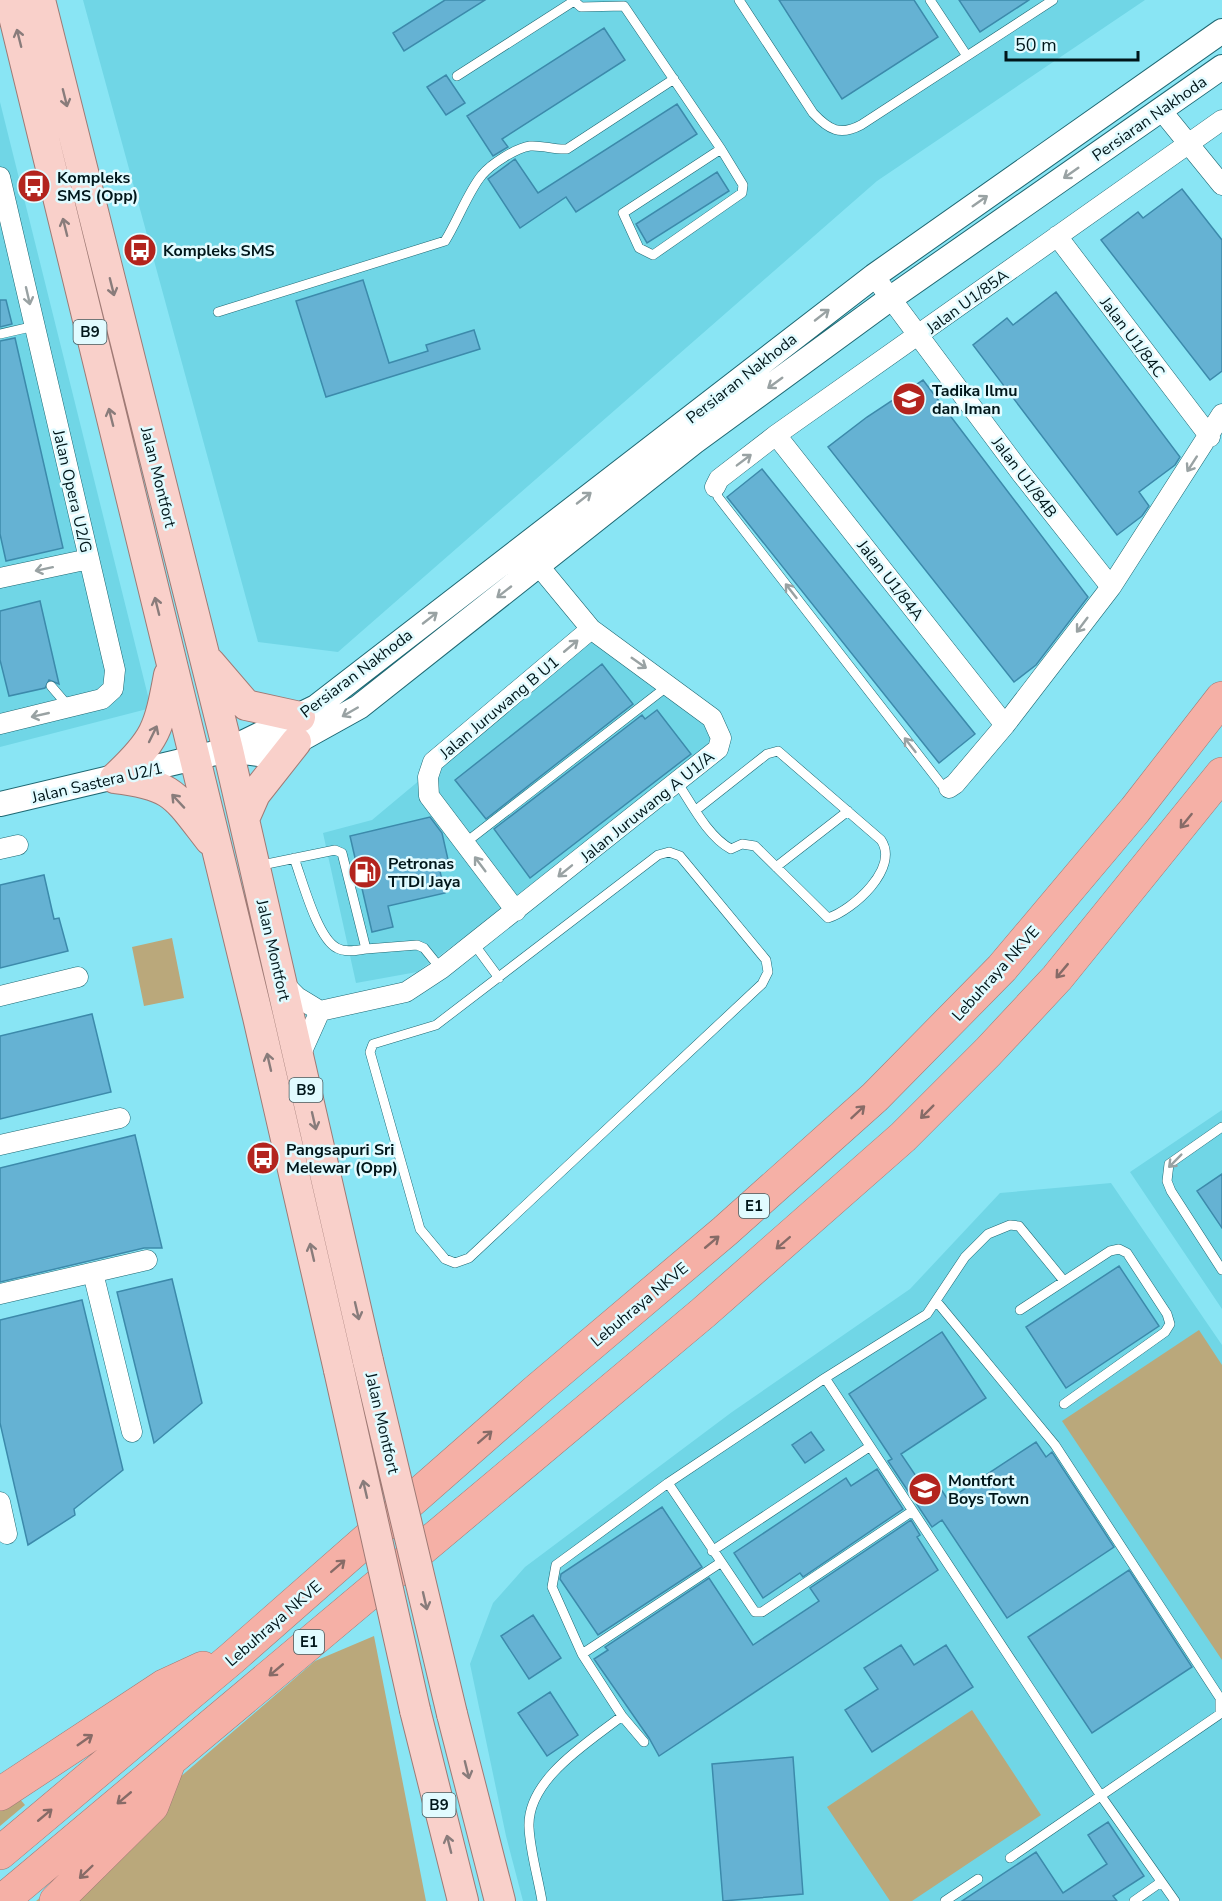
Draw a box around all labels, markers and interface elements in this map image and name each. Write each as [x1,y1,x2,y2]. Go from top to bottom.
scale bar [1006,24,1138,62]
one-way arrow [12,29,24,48]
text: 50 m [1015,33,1057,57]
street label: Persiaran Nakhoda [1088,71,1211,167]
one-way arrow [59,88,71,107]
place label: Kompleks SMS (Opp) [57,167,138,207]
one-way arrow [1063,167,1079,179]
bus stop icon: Kompleks SMS (Opp) [16,168,52,204]
one-way arrow [971,195,987,207]
one-way arrow [58,218,70,237]
bus stop icon: Kompleks SMS [122,232,158,268]
place label: Kompleks SMS [163,240,275,262]
street label: Jalan U1/85A [921,264,1013,340]
one-way arrow [106,277,118,296]
one-way arrow [22,286,34,305]
street label: Jalan U1/84C [1094,292,1170,383]
one-way arrow [813,309,829,322]
road number: B9 [74,320,106,344]
street label: Persiaran Nakhoda [682,328,802,429]
one-way arrow [767,377,783,389]
place label: Tadika Ilmu dan Iman [932,380,1018,420]
school or university icon: Tadika Ilmu dan Iman [891,381,927,417]
one-way arrow [104,408,116,427]
street label: Jalan Montfort [135,424,181,530]
street label: Jalan Opera U2/G [47,427,97,555]
street label: Jalan U1/84B [986,432,1062,523]
one-way arrow [736,453,752,466]
one-way arrow [1186,455,1198,472]
one-way arrow [576,492,592,505]
street label: Jalan U1/84A [851,535,929,626]
one-way arrow [35,563,54,575]
one-way arrow [785,583,798,599]
one-way arrow [496,586,512,599]
one-way arrow [151,597,163,616]
one-way arrow [422,611,438,624]
one-way arrow [1075,616,1088,632]
street label: Persiaran Nakhoda [296,624,417,723]
one-way arrow [562,640,578,653]
street label: Jalan Juruwang B U1 [435,651,564,765]
one-way arrow [630,657,646,669]
one-way arrow [342,706,359,718]
one-way arrow [31,710,50,721]
one-way arrow [147,726,159,744]
one-way arrow [904,737,917,753]
street label: Jalan Juruwang A U1/A [575,746,719,868]
street label: Jalan Sastera U2/1 [29,757,165,809]
one-way arrow [171,794,185,809]
one-way arrow [1180,812,1193,828]
place label: Petronas TTDI Jaya [388,853,460,893]
fuel station icon: Petronas TTDI Jaya [347,854,383,890]
one-way arrow [474,857,487,873]
one-way arrow [558,865,574,878]
street label: Jalan Montfort [250,897,295,1003]
street label: Lebuhraya NKVE [947,921,1044,1026]
one-way arrow [1055,963,1069,978]
one-way arrow [262,1052,274,1071]
road number: B9 [290,1078,322,1102]
one-way arrow [850,1105,865,1119]
one-way arrow [920,1105,935,1119]
one-way arrow [308,1111,320,1130]
place label: Pangsapuri Sri Melewar (Opp) [286,1139,398,1179]
bus stop icon: Pangsapuri Sri Melewar (Opp) [245,1140,281,1176]
one-way arrow [1168,1153,1182,1168]
road number: E1 [739,1194,769,1218]
one-way arrow [704,1235,719,1249]
one-way arrow [775,1237,791,1250]
one-way arrow [305,1243,317,1262]
street label: Lebuhraya NKVE [586,1257,693,1352]
one-way arrow [351,1302,363,1321]
street label: Jalan Montfort [359,1370,404,1476]
one-way arrow [477,1430,492,1444]
place label: Montfort Boys Town [948,1470,1029,1510]
school or university icon: Montfort Boys Town [907,1471,943,1507]
one-way arrow [359,1479,371,1498]
one-way arrow [330,1559,345,1573]
street label: Lebuhraya NKVE [221,1576,327,1672]
one-way arrow [420,1591,432,1610]
road number: E1 [294,1630,324,1654]
one-way arrow [269,1663,284,1677]
one-way arrow [76,1734,92,1746]
one-way arrow [461,1760,473,1779]
one-way arrow [117,1791,133,1804]
road number: B9 [422,1793,456,1817]
one-way arrow [37,1809,53,1822]
one-way arrow [442,1835,454,1854]
one-way arrow [78,1864,93,1879]

